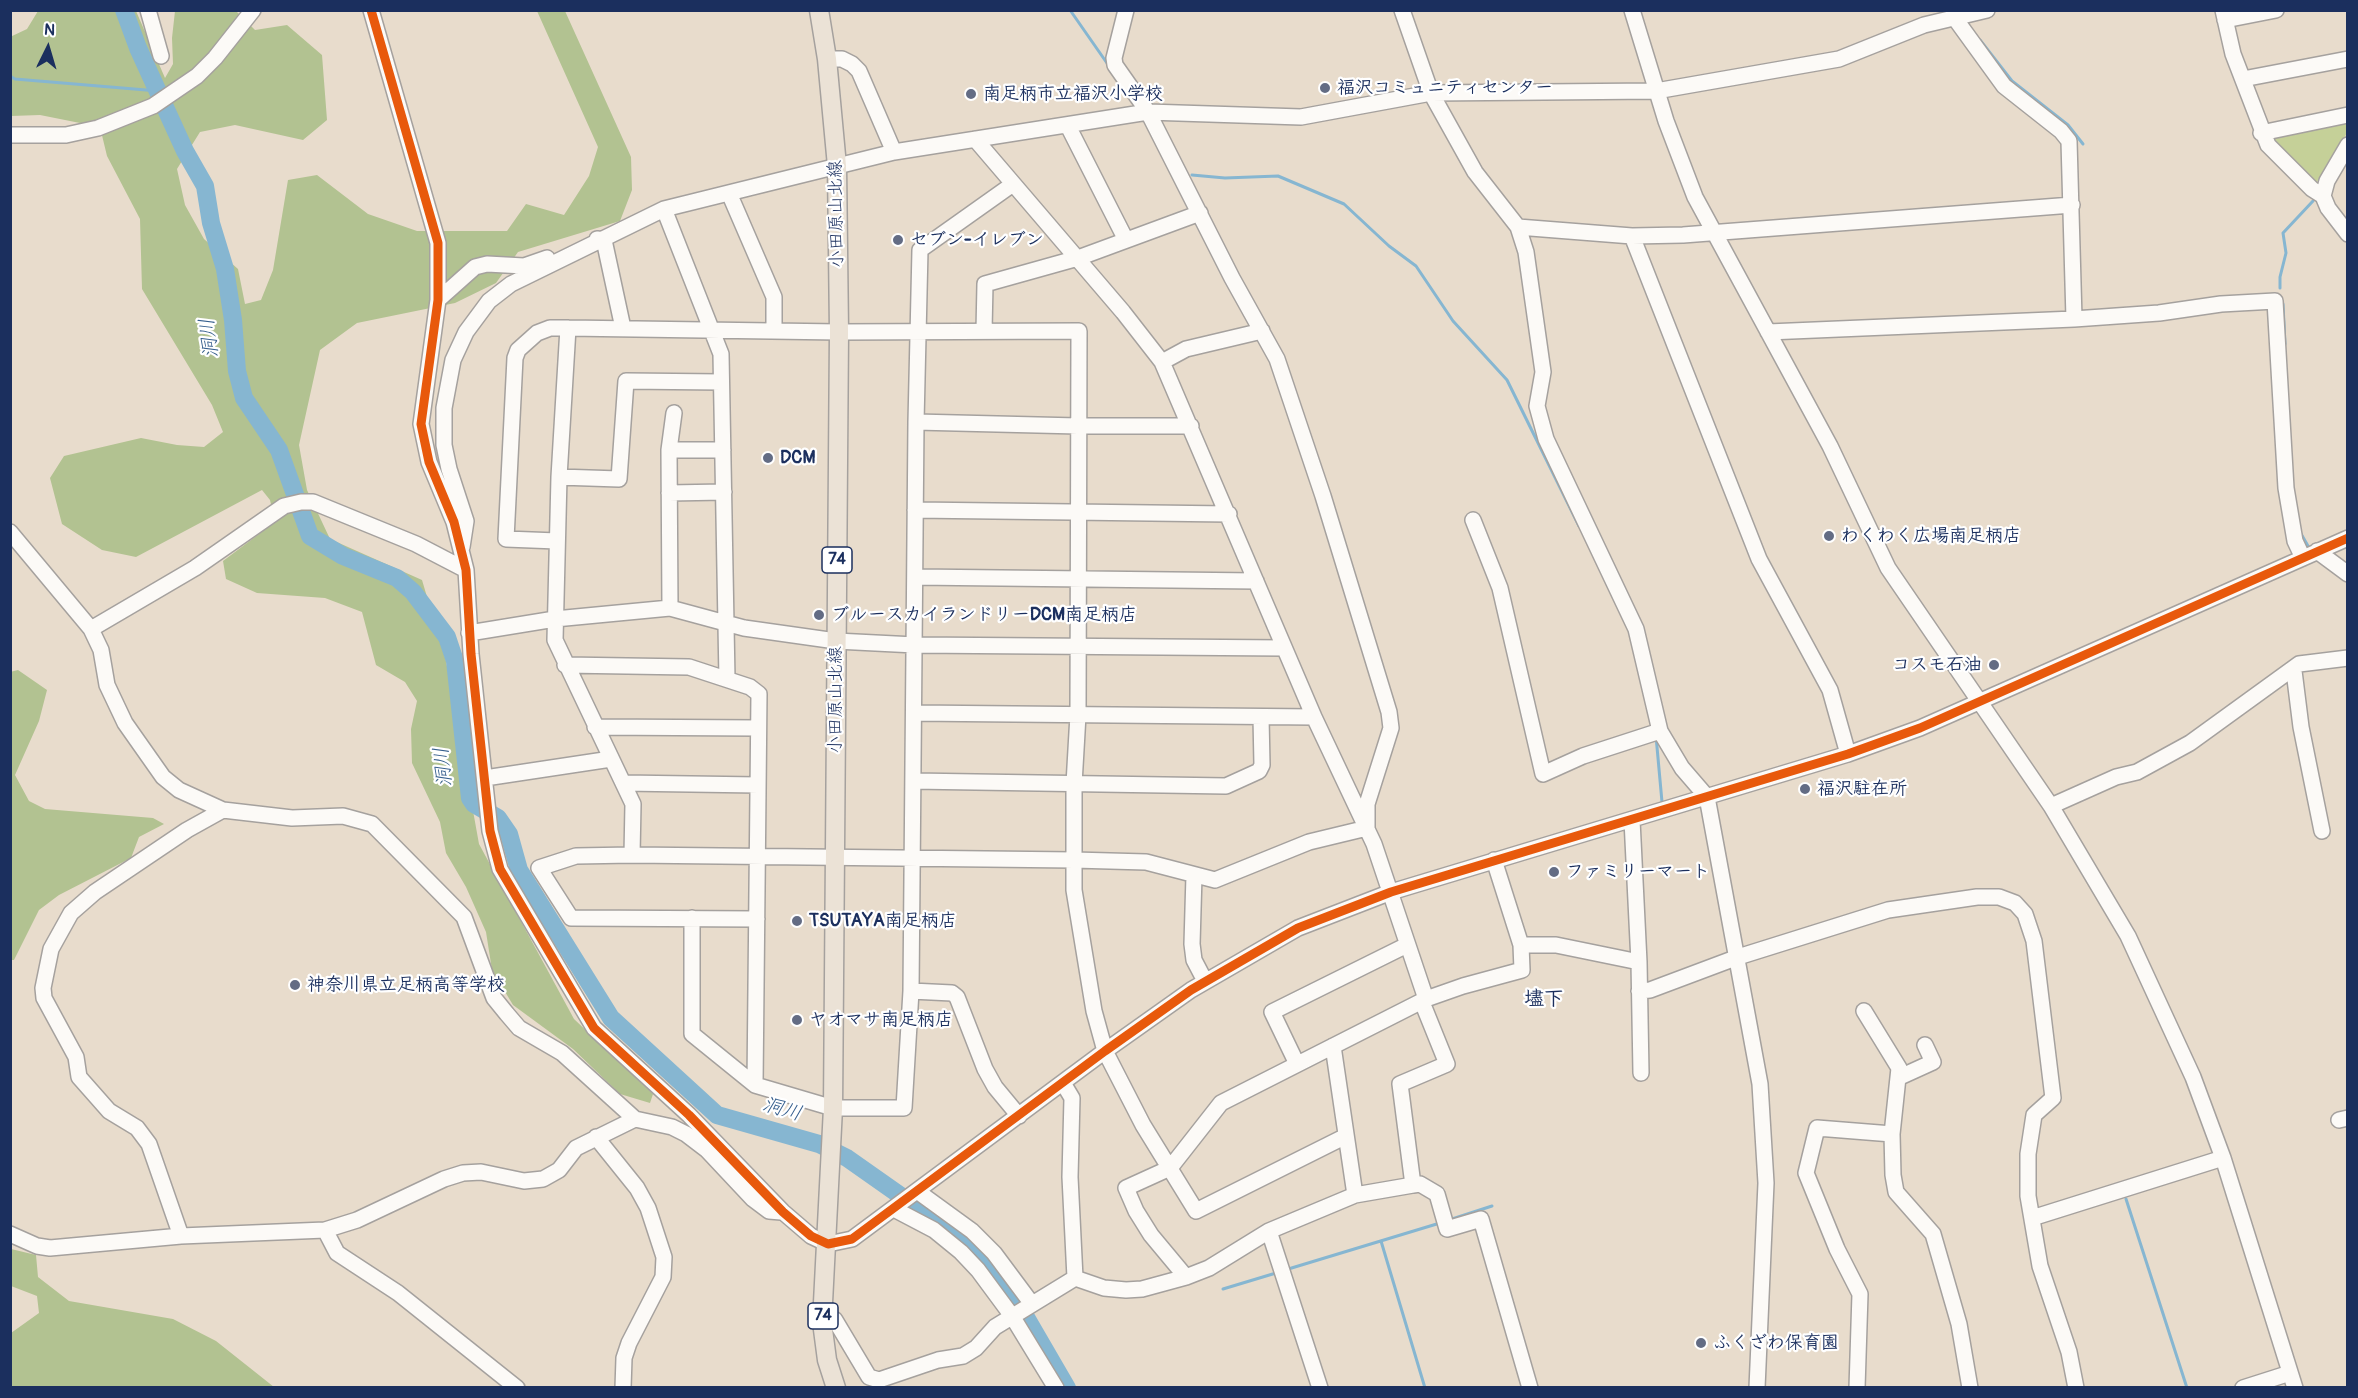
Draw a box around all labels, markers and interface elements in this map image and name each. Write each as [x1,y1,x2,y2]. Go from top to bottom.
north arrow [18,18,78,78]
text: N [43,20,56,41]
place label: 福沢コミュニティセンター [1337,77,1553,99]
marker: 福沢コミュニティセンター [1318,81,1332,95]
place label: 南足柄市立福沢小学校 [983,83,1163,105]
marker: 南足柄市立福沢小学校 [964,87,978,101]
street label: 小田原山北線 [825,160,849,268]
place label: セブン-イレブン [910,229,1044,251]
marker: セブン-イレブン [891,233,905,247]
water label: 洞川 [196,317,224,359]
place label: DCM [780,447,815,469]
marker: DCM [761,451,775,465]
place label: わくわく広場南足柄店 [1841,525,2021,547]
marker: わくわく広場南足柄店 [1822,529,1836,543]
road number: 74 [822,547,852,573]
place label: ブルースカイランドリーDCM南足柄店 [831,604,1137,626]
marker: ブルースカイランドリーDCM南足柄店 [812,608,826,622]
street label: 小田原山北線 [825,646,847,754]
place label: コスモ石油 [1892,654,1982,676]
marker: コスモ石油 [1987,658,2001,672]
water label: 洞川 [430,746,458,788]
place label: 福沢駐在所 [1817,778,1907,800]
marker: 福沢駐在所 [1798,782,1812,796]
place label: ファミリーマート [1566,861,1710,883]
marker: ファミリーマート [1547,865,1561,879]
place label: TSUTAYA南足柄店 [809,910,957,932]
marker: TSUTAYA南足柄店 [790,914,804,928]
place label: 神奈川県立足柄高等学校 [307,974,505,996]
marker: 神奈川県立足柄高等学校 [288,978,302,992]
district label: 壗下 [1524,988,1564,1012]
place label: ヤオマサ南足柄店 [809,1009,953,1031]
marker: ヤオマサ南足柄店 [790,1013,804,1027]
water label: 洞川 [759,1093,805,1127]
road number: 74 [808,1303,838,1329]
place label: ふくざわ保育園 [1713,1332,1839,1354]
marker: ふくざわ保育園 [1694,1336,1708,1350]

